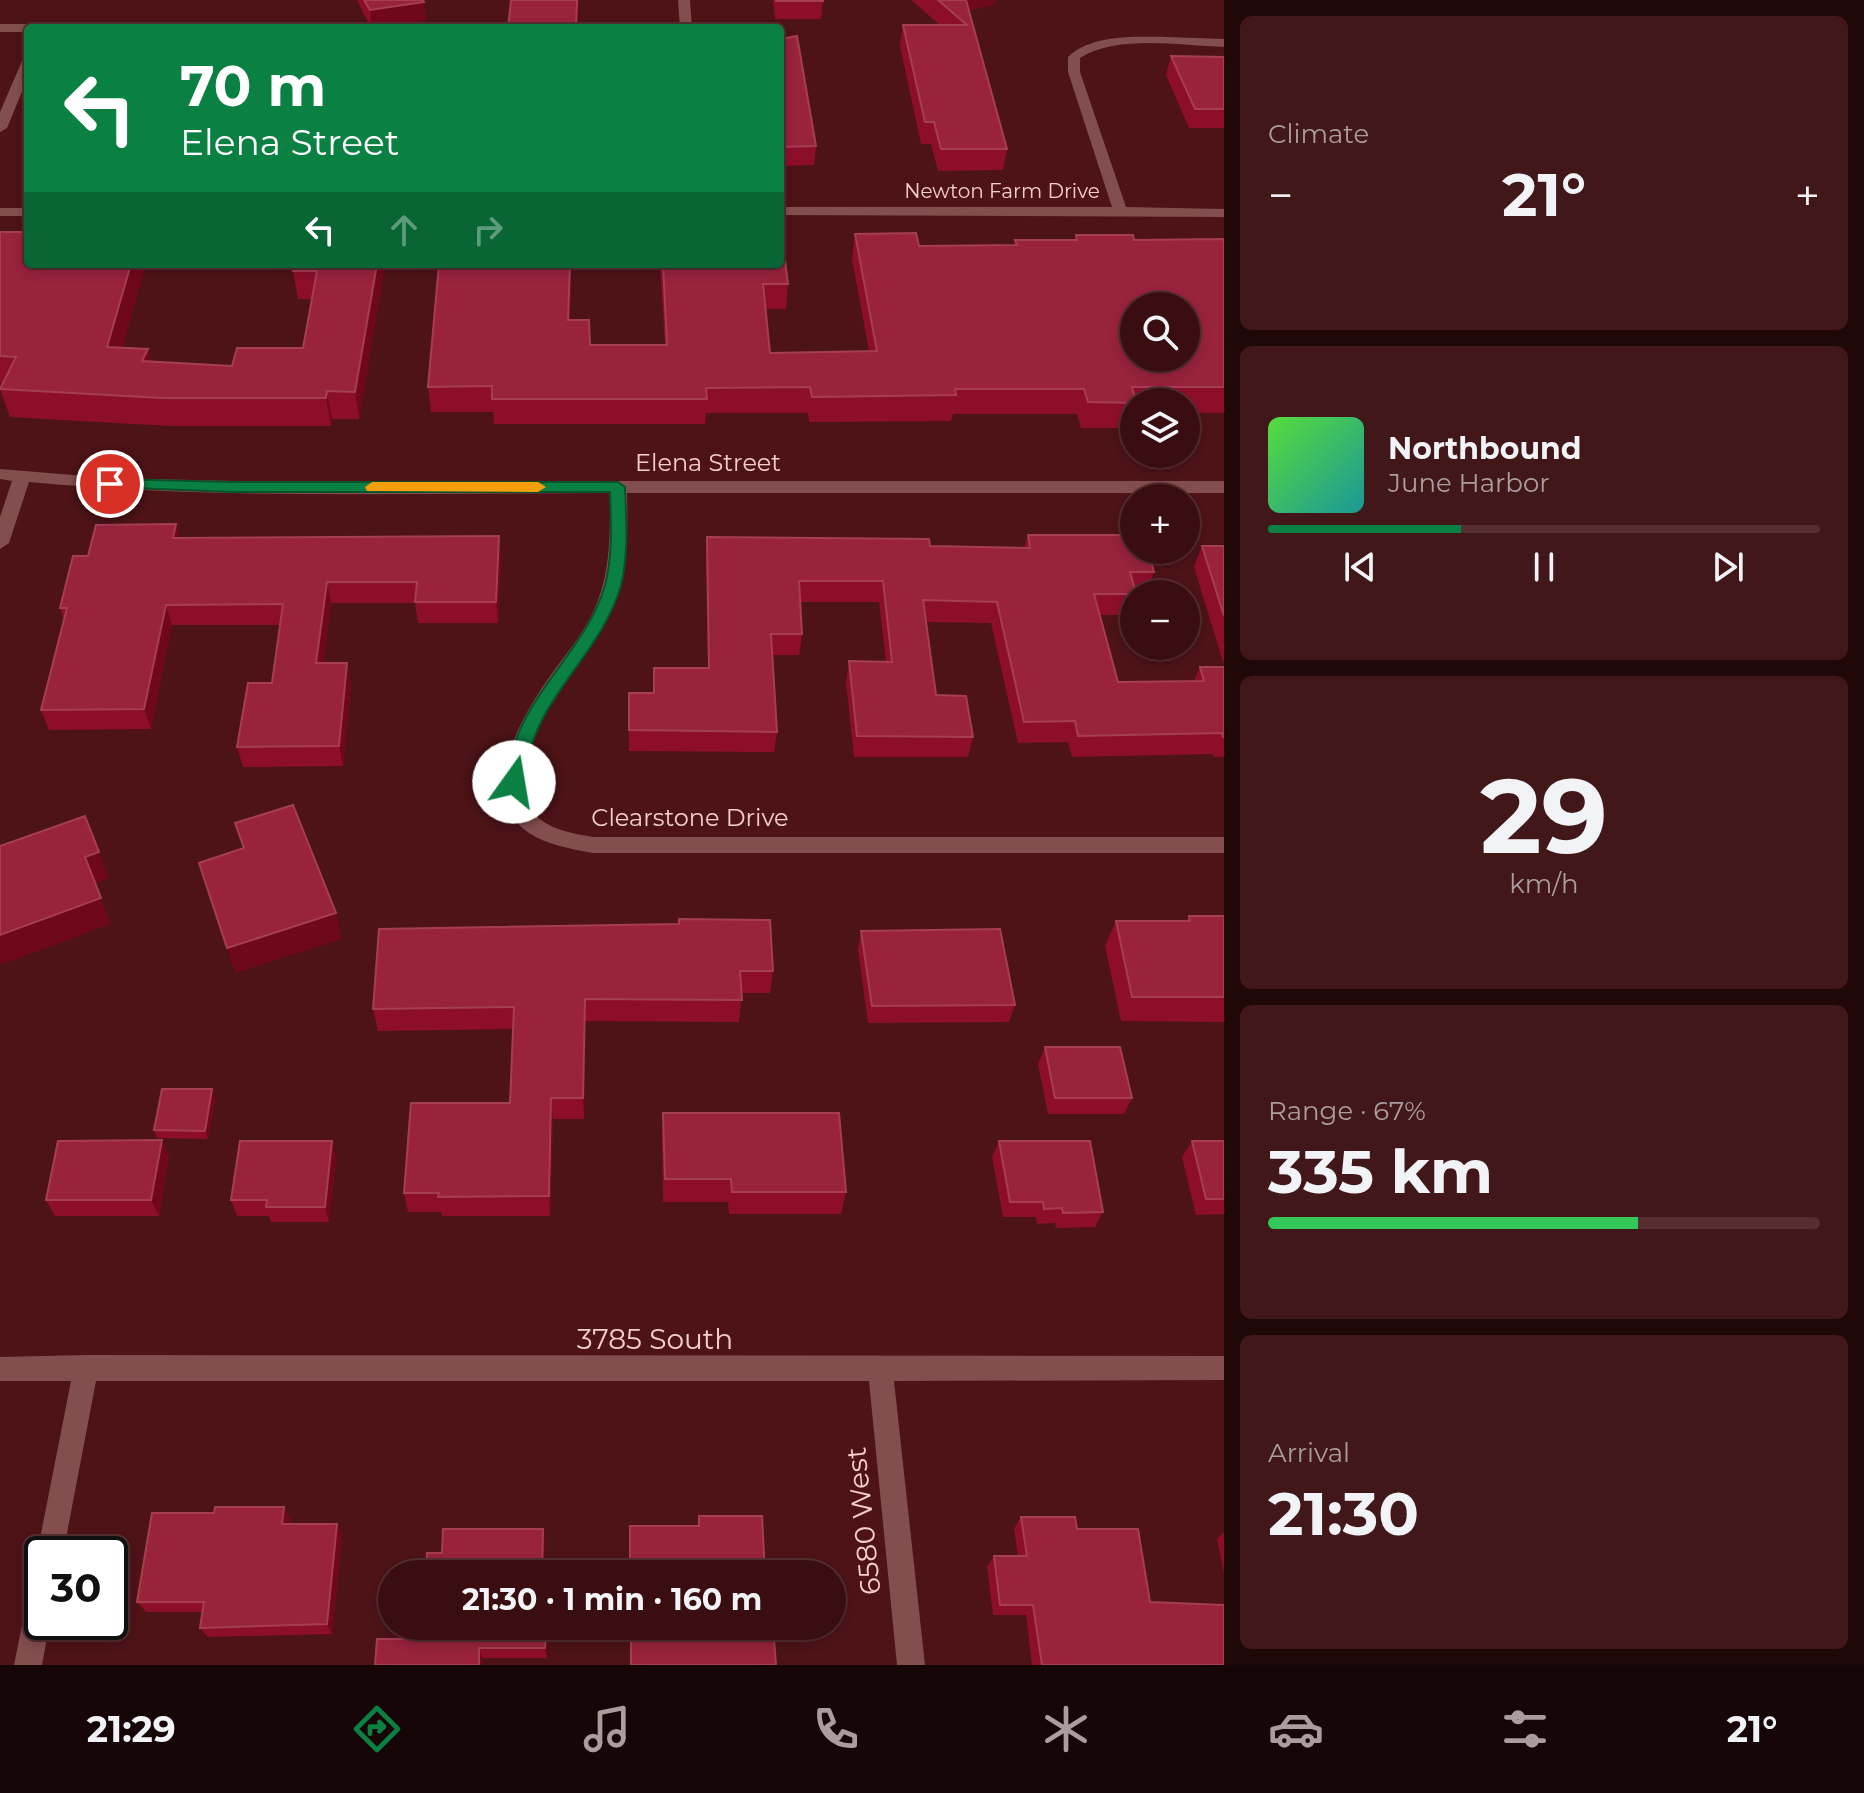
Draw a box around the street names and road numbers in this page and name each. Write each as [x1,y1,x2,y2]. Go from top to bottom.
street label: Newton Farm Drive [904,179,1100,203]
street label: Elena Street [635,448,781,477]
street label: Clearstone Drive [591,803,789,832]
street label: 3785 South [577,1322,733,1356]
street label: 6580 West [838,1446,888,1596]

